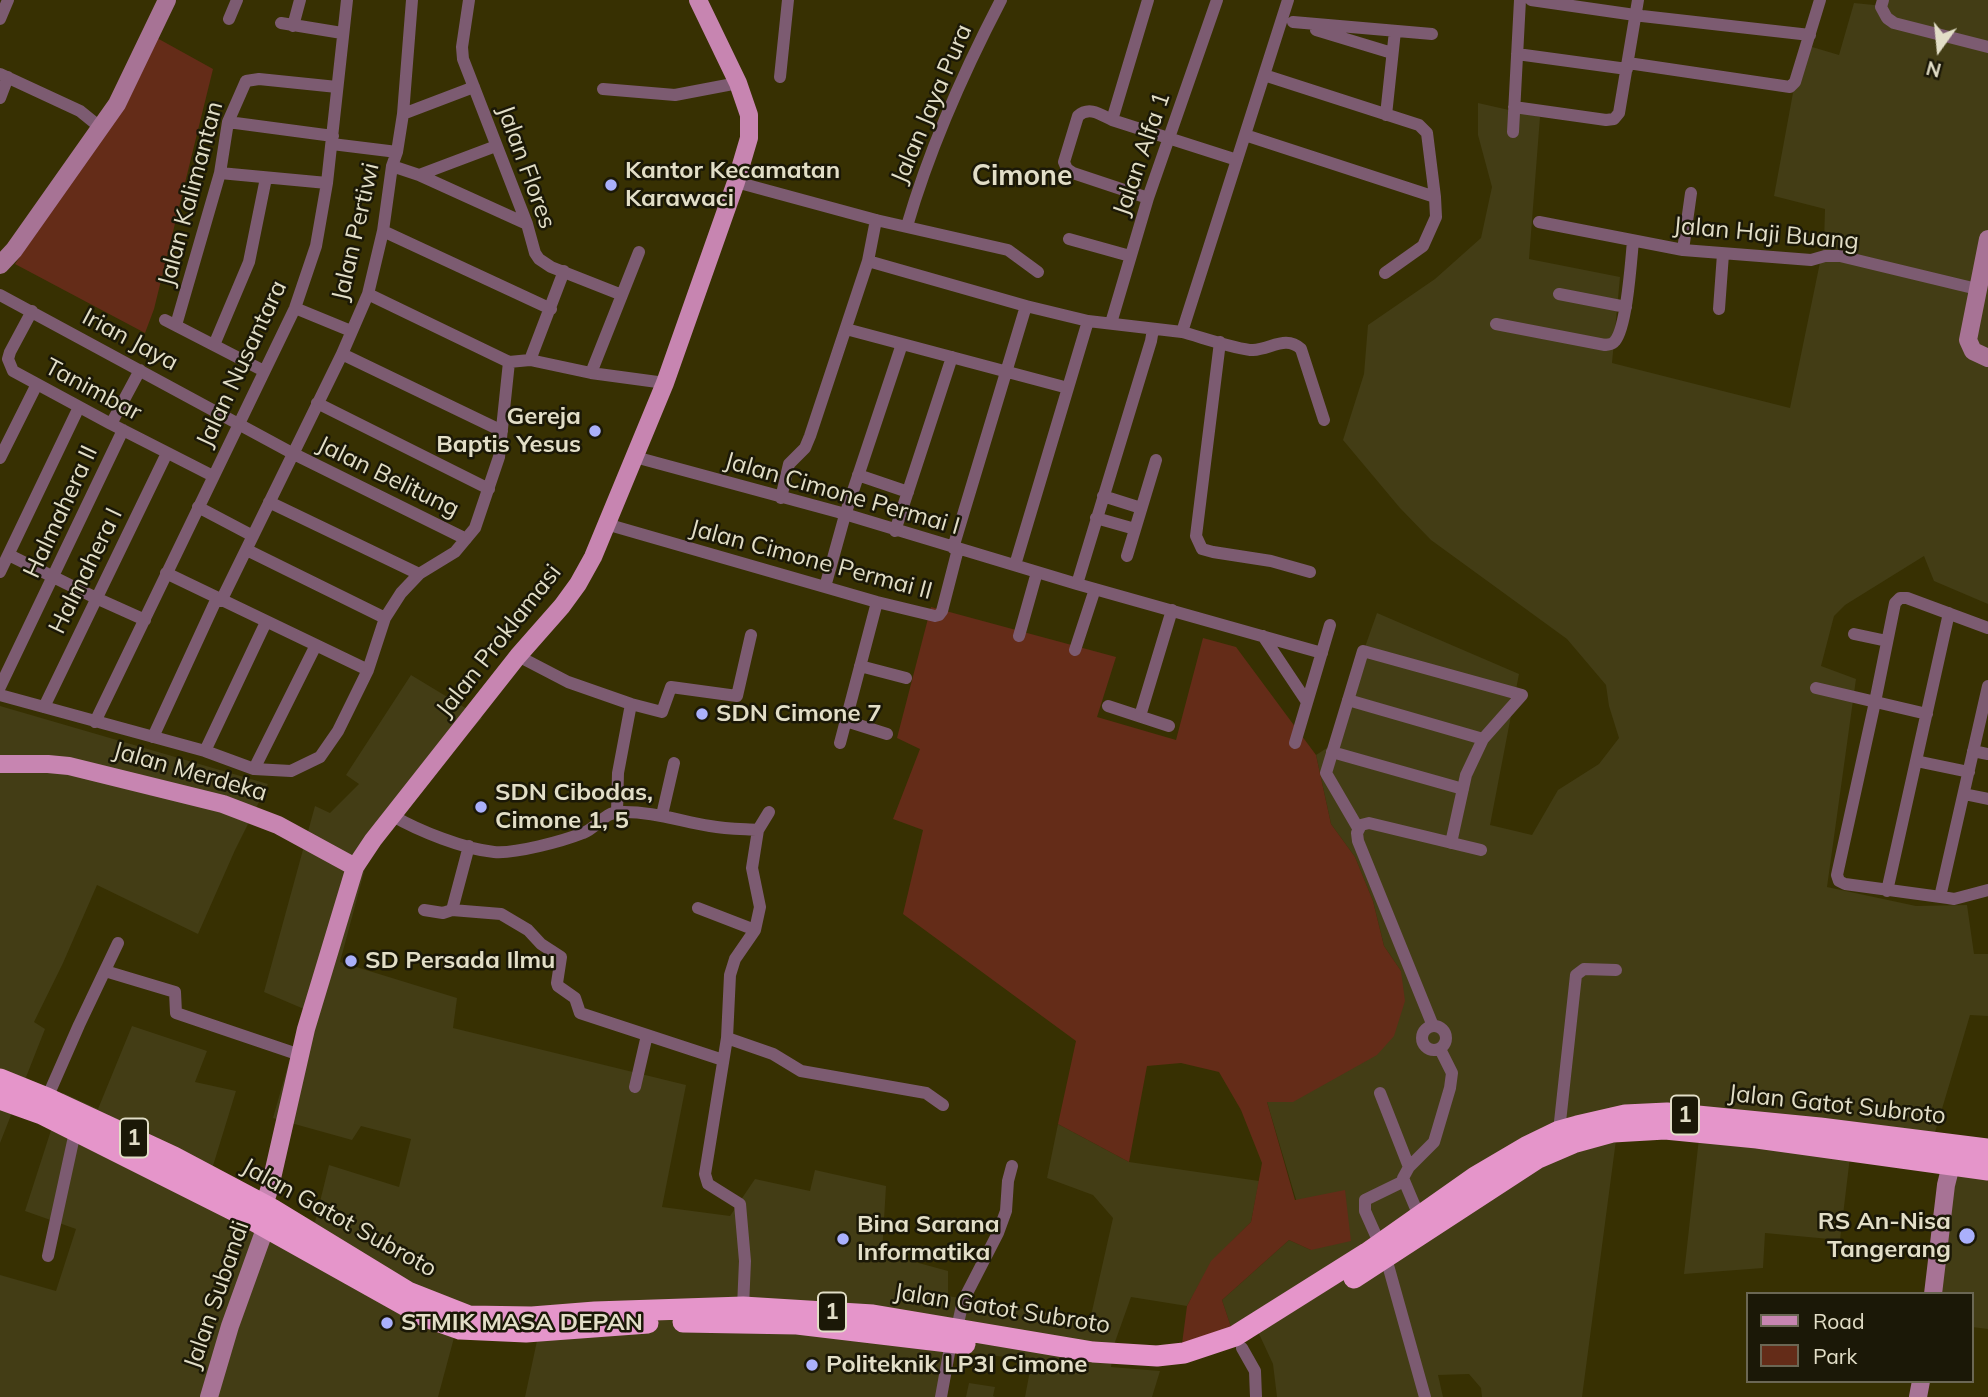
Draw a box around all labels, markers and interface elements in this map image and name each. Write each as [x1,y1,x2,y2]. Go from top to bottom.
north arrow [1904,14,1974,84]
street label: Jalan Jaya Pura [885,20,979,188]
text: N [1924,56,1944,83]
street label: Jalan Alfa 1 [1107,88,1177,220]
street label: Jalan Kalimantan [152,98,230,290]
street label: Jalan Flores [490,101,562,233]
place label: Kantor Kecamatan Karawaci [625,157,840,213]
street label: Jalan Pertiwi [326,160,386,304]
district label: Cimone [972,160,1072,194]
marker: Kantor Kecamatan Karawaci [603,177,619,193]
street label: Jalan Haji Buang [1672,212,1860,256]
street label: Jalan Nusantara [191,276,293,452]
street label: Irian Jaya [77,303,183,377]
street label: Tanimbar [40,353,146,427]
place label: Gereja Baptis Yesus [436,403,581,459]
marker: Gereja Baptis Yesus [587,423,603,439]
street label: Jalan Belitung [312,430,464,524]
street label: Halmahera II [18,441,104,583]
street label: Jalan Cimone Permai I [721,447,963,541]
street label: Halmahera I [43,503,129,639]
street label: Jalan Cimone Permai II [687,514,935,606]
street label: Jalan Proklamasi [430,559,568,723]
place label: SDN Cimone 7 [716,700,882,728]
marker: SDN Cimone 7 [694,706,710,722]
street label: Jalan Merdeka [110,736,270,808]
place label: SDN Cibodas, Cimone 1, 5 [495,779,653,835]
marker: SDN Cibodas, Cimone 1, 5 [473,799,489,815]
place label: SD Persada Ilmu [365,947,555,975]
marker: SD Persada Ilmu [343,953,359,969]
street label: Jalan Gatot Subroto [1727,1079,1947,1131]
road number: 1 [1671,1096,1699,1134]
road number: 1 [120,1119,148,1158]
street label: Jalan Gatot Subroto [236,1152,442,1284]
place label: RS An-Nisa Tangerang [1818,1208,1951,1264]
place label: Bina Sarana Informatika [857,1211,1000,1267]
street label: Jalan Subandi [178,1217,256,1373]
marker: RS An-Nisa Tangerang [1957,1226,1977,1246]
marker: Bina Sarana Informatika [835,1231,851,1247]
street label: Jalan Gatot Subroto [892,1278,1112,1340]
road number: 1 [818,1292,846,1331]
legend [1746,1292,1974,1383]
text: Road [1813,1308,1864,1334]
place label: STMIK MASA DEPAN [401,1309,643,1337]
marker: STMIK MASA DEPAN [379,1315,395,1331]
text: Park [1813,1343,1857,1369]
place label: Politeknik LP3I Cimone [826,1351,1087,1379]
marker: Politeknik LP3I Cimone [804,1357,820,1373]

